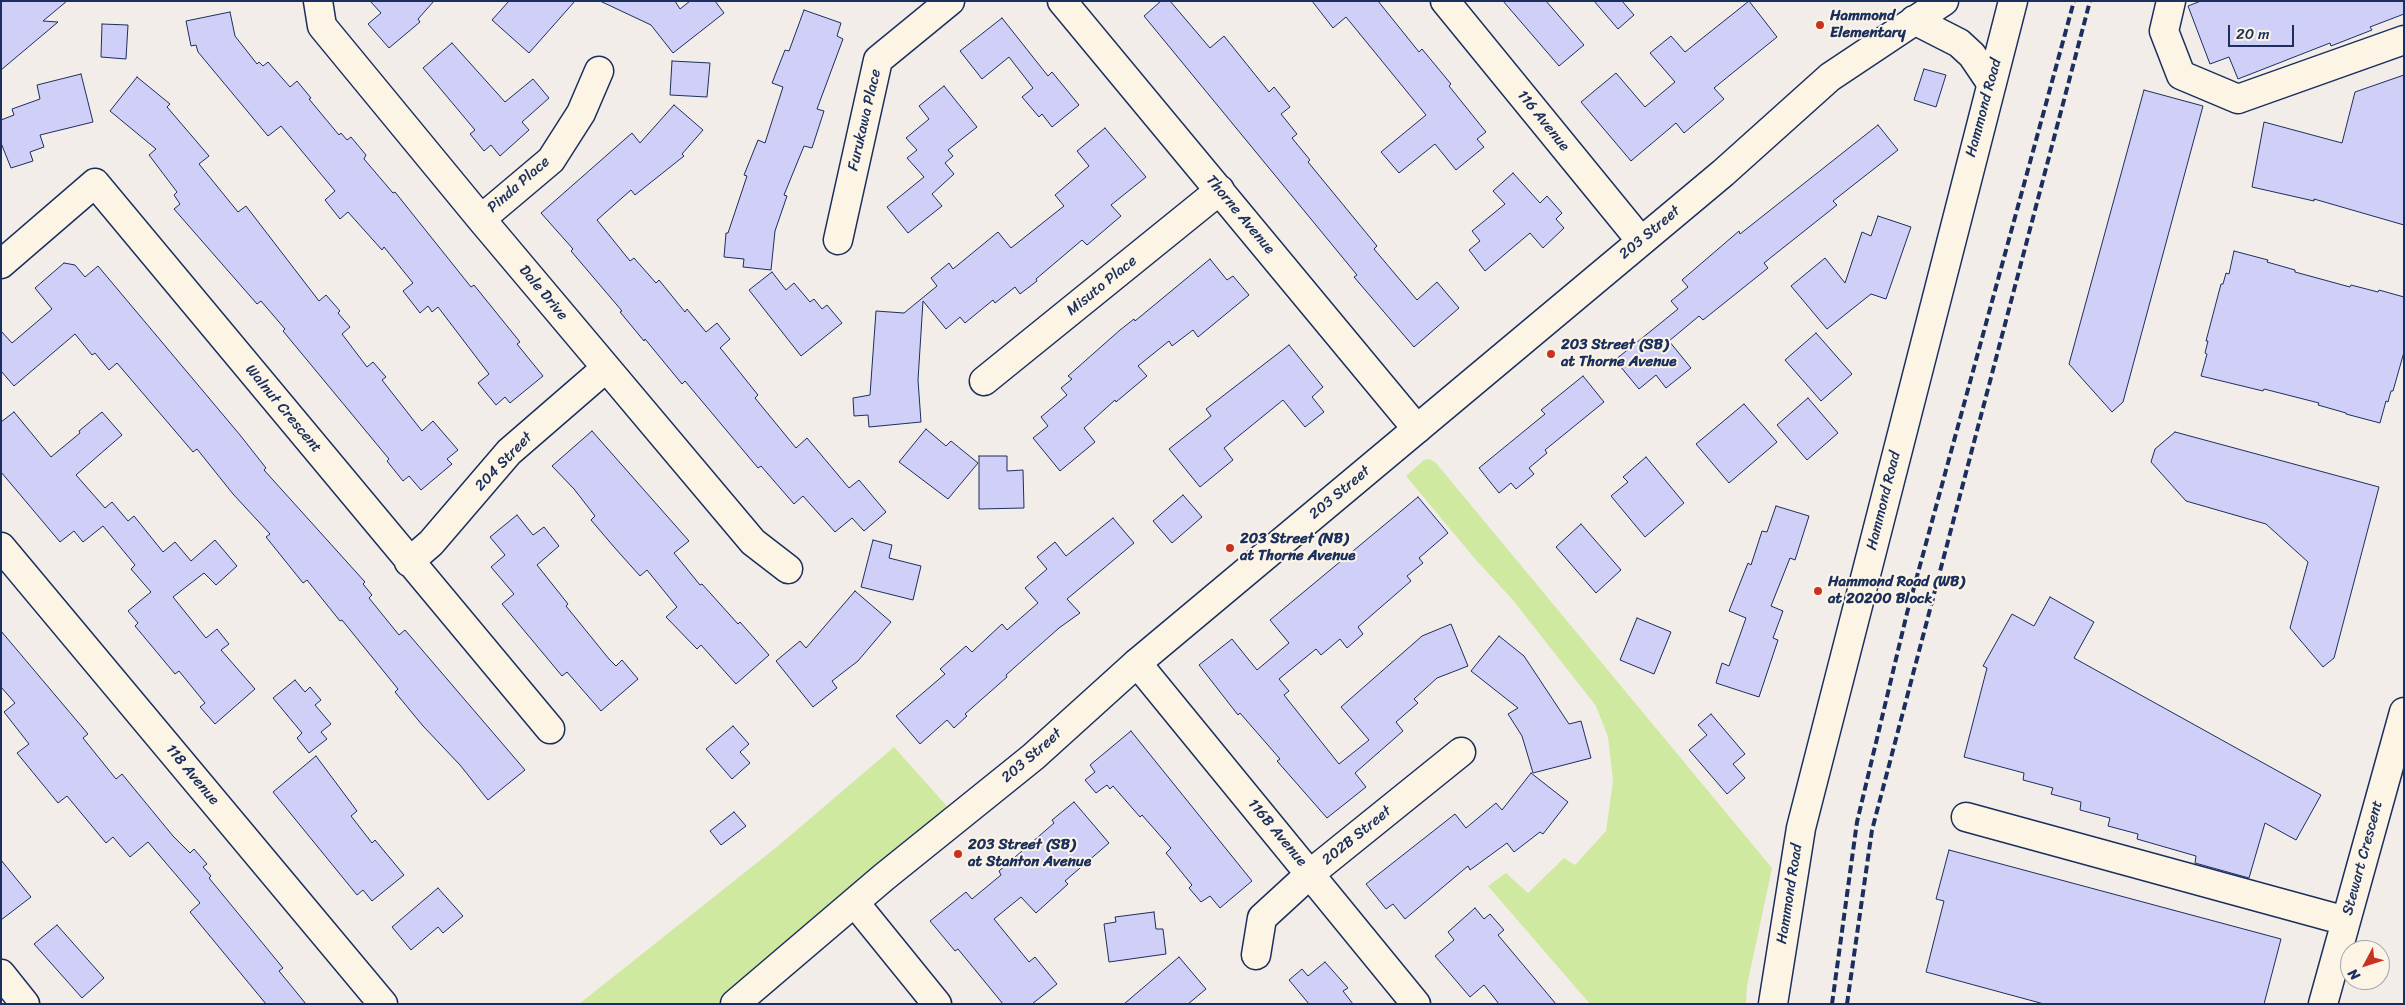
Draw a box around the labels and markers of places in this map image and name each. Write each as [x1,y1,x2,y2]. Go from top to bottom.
place label: Hammond Elementary [1830,7,1906,42]
marker: Hammond Elementary [1814,19,1826,31]
place label: 203 Street (SB) at Thorne Avenue [1561,336,1677,371]
marker: 203 Street (SB) at Thorne Avenue [1545,348,1557,360]
place label: 203 Street (NB) at Thorne Avenue [1240,530,1356,565]
marker: 203 Street (NB) at Thorne Avenue [1224,542,1236,554]
place label: Hammond Road (WB) at 20200 Block [1828,573,1965,608]
marker: Hammond Road (WB) at 20200 Block [1812,585,1824,597]
place label: 203 Street (SB) at Stanton Avenue [968,836,1091,871]
marker: 203 Street (SB) at Stanton Avenue [952,848,964,860]

